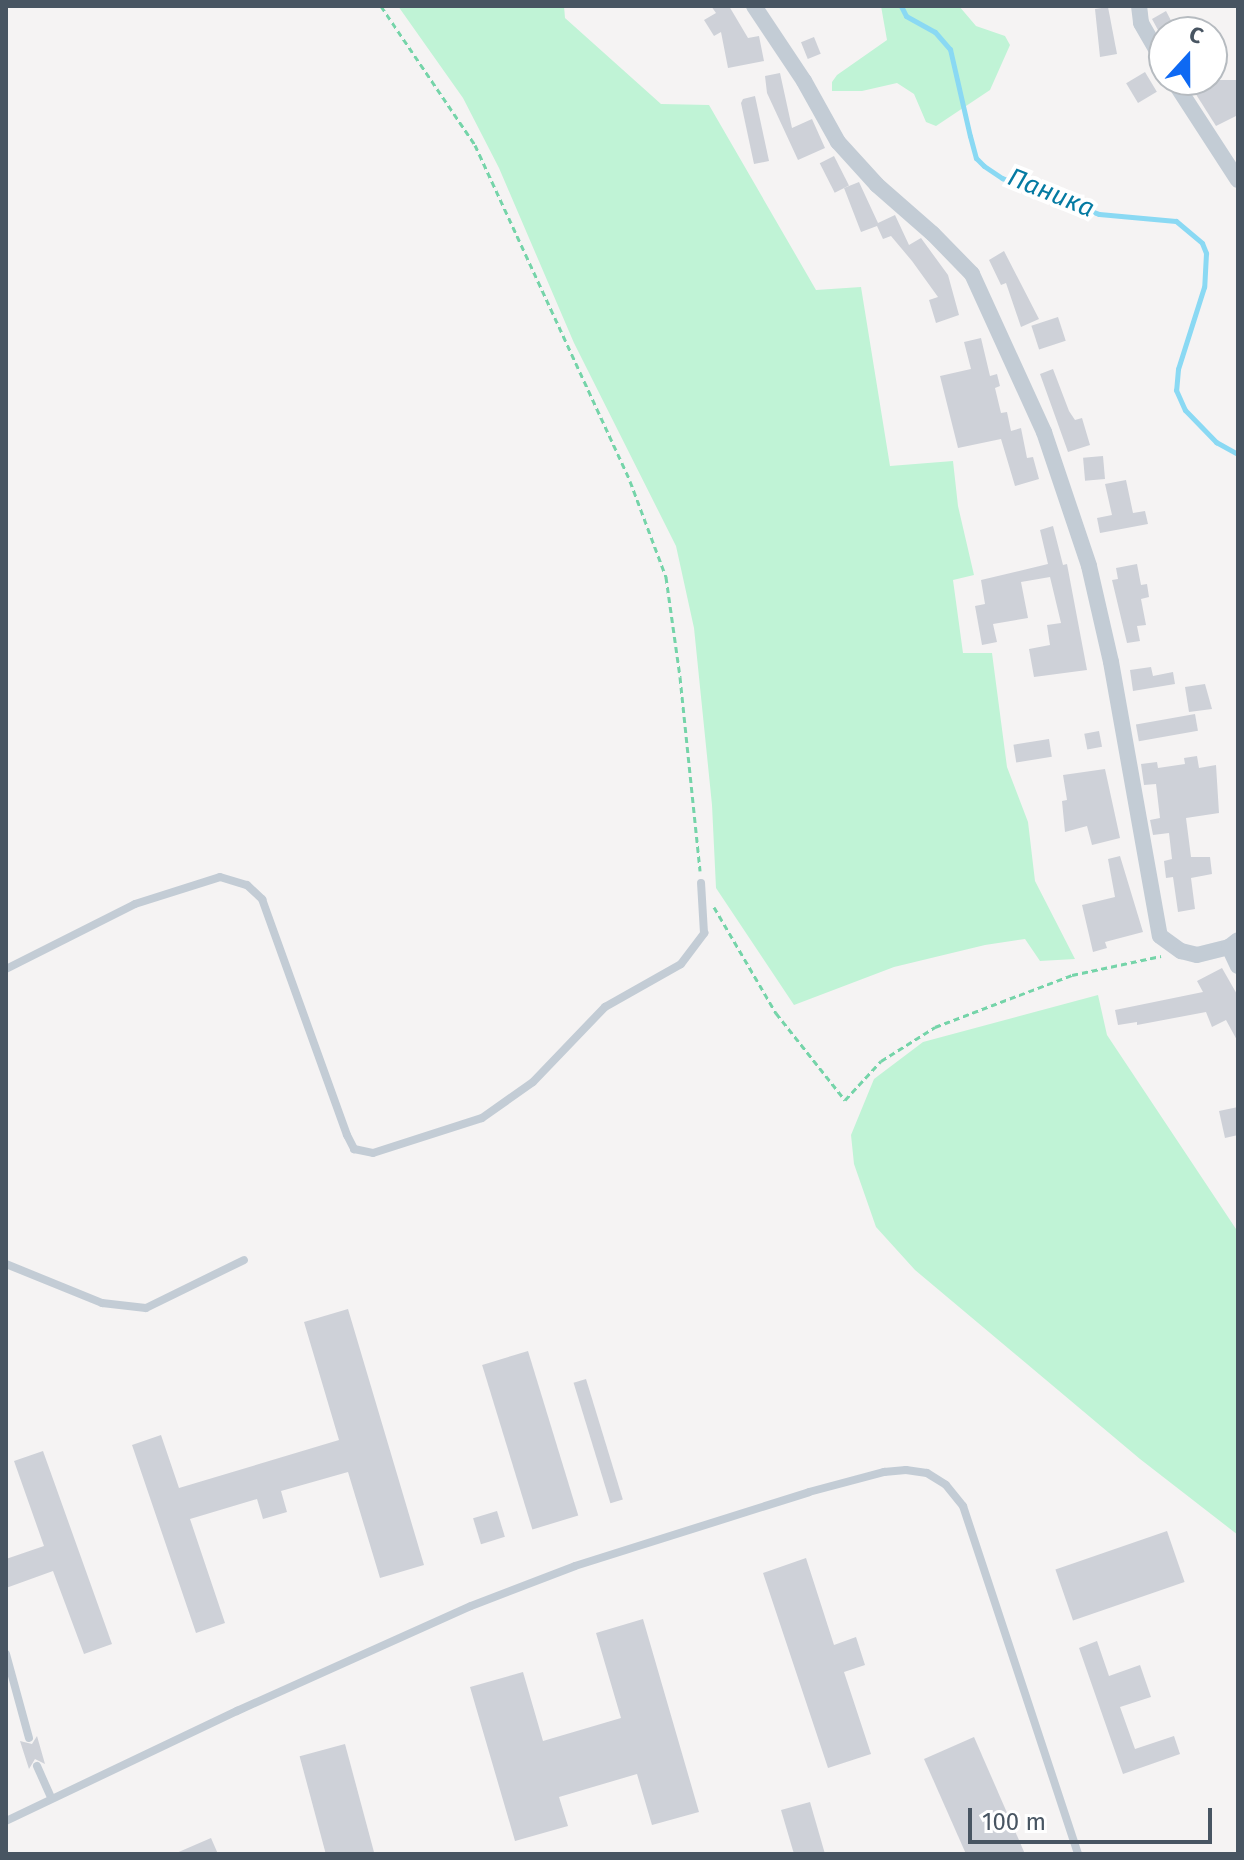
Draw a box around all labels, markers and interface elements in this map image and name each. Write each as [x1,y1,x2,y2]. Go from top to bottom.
north arrow [1148,16,1228,96]
text: С [1185,20,1207,50]
water label: Паника [1003,162,1099,224]
scale bar [972,1792,1216,1842]
text: 100 m [982,1808,1046,1836]

